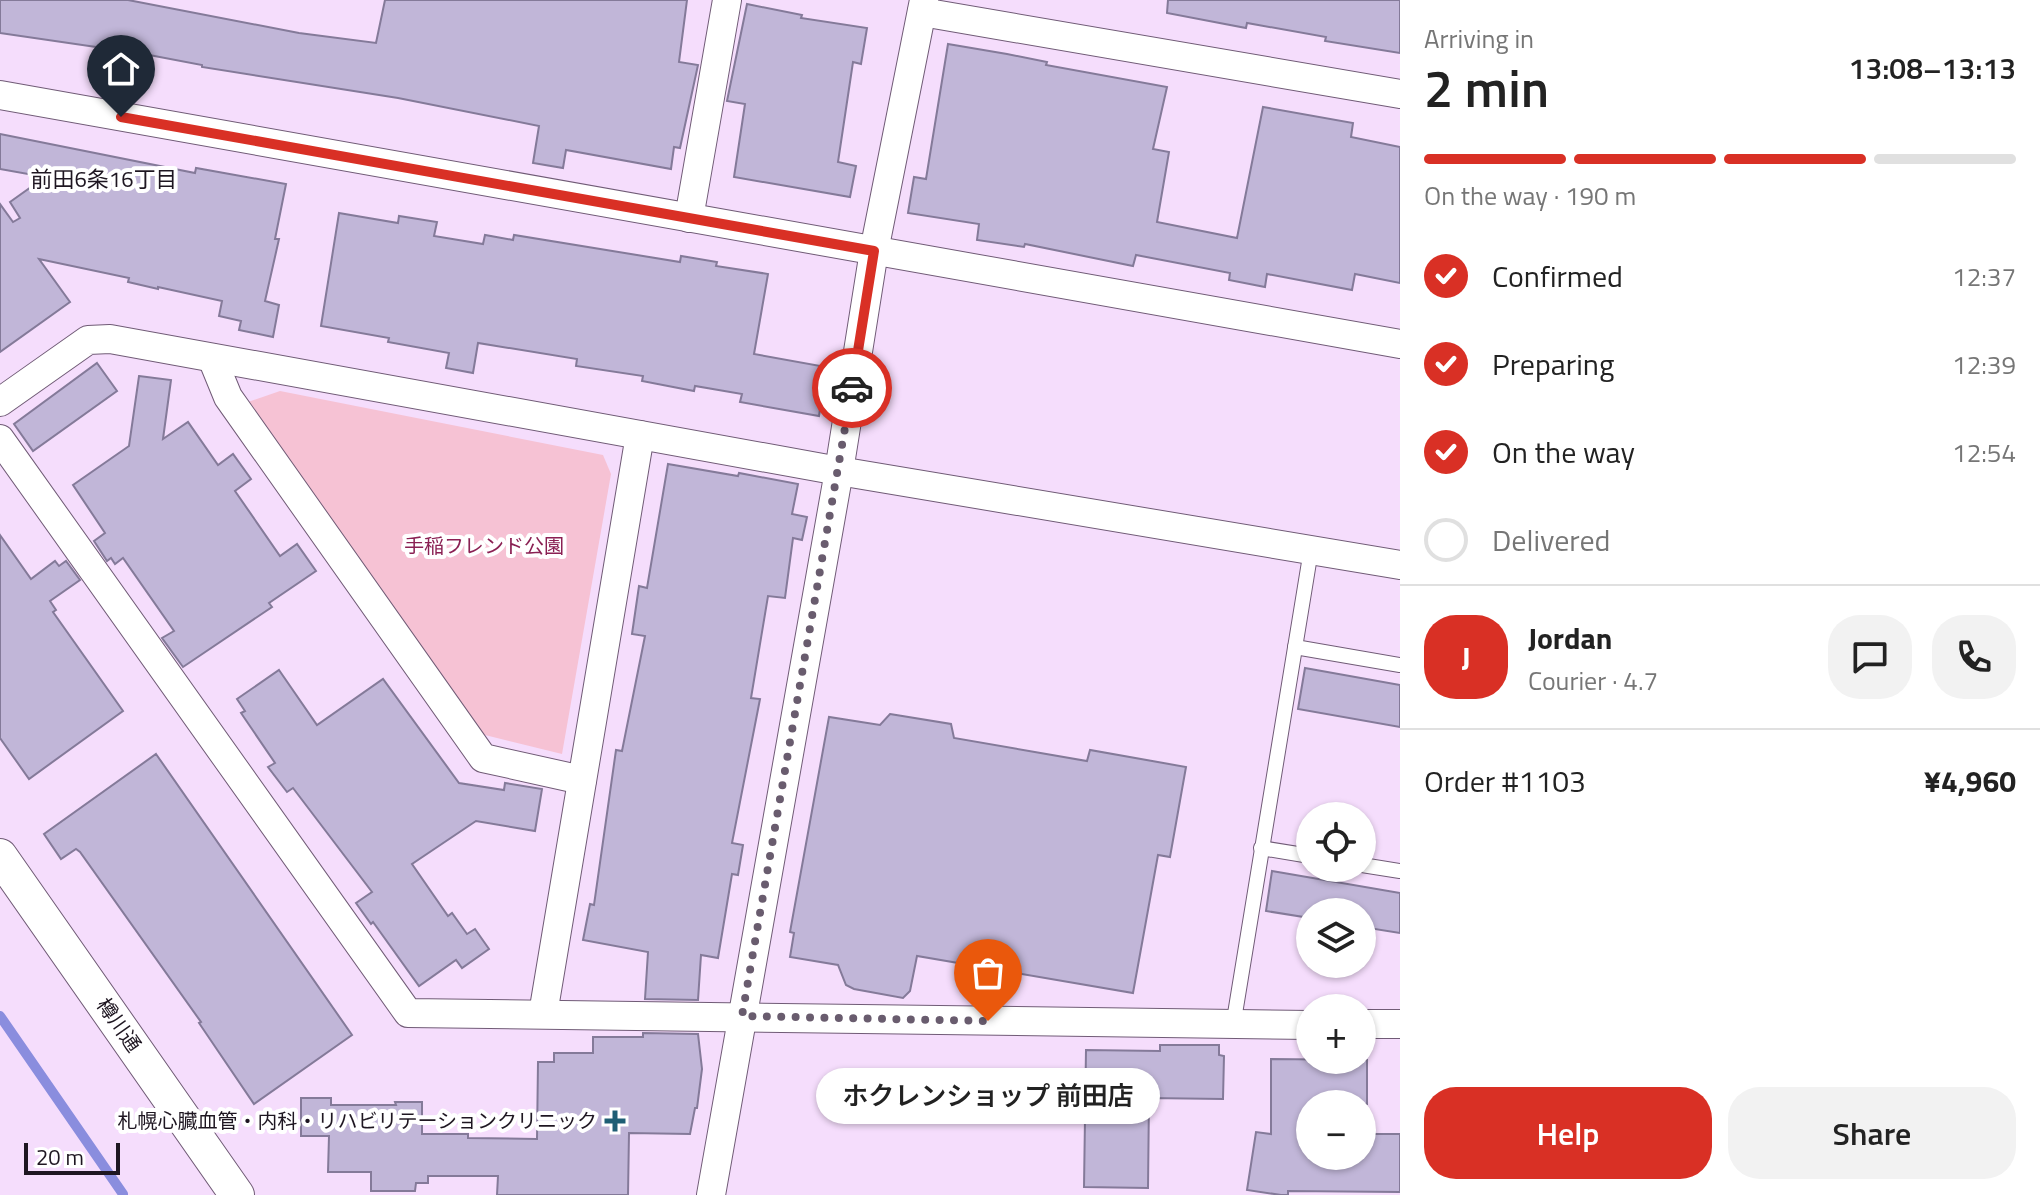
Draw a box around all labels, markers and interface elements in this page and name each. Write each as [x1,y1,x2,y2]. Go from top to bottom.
text: Arriving in [1424,19,1534,58]
pin [87,35,155,117]
text: 13:08–13:13 [1849,45,2016,91]
icon: home [99,47,143,91]
text: 2 min [1424,48,1549,127]
district label: 前田6条16丁目 [31,162,177,196]
text: On the way · 190 m [1424,176,1636,215]
text: Confirmed [1492,253,1623,299]
icon: check [1424,254,1468,298]
text: 12:37 [1952,257,2016,296]
text: Preparing [1492,341,1614,387]
icon: check [1424,342,1468,386]
text: 12:39 [1952,345,2016,384]
courier [812,348,892,428]
icon: car [830,366,874,410]
text: On the way [1492,429,1635,475]
icon: check [1424,430,1468,474]
text: 12:54 [1952,433,2016,472]
text: Delivered [1492,517,1610,563]
park label: 手稲フレンド公園 [404,530,564,561]
text: Jordan [1528,615,1612,661]
button: chat [1828,615,1912,699]
button: phone [1932,615,2016,699]
text: J [1461,634,1471,680]
text: Courier · 4.7 [1528,661,1658,700]
text: Order #1103 [1424,758,1586,804]
text: ¥4,960 [1924,758,2016,804]
map controls [1296,802,1376,1170]
button: locate [1296,802,1376,882]
button: layers [1296,898,1376,978]
pin [954,939,1022,1021]
icon: bag [966,951,1010,995]
street label: 樽川通 [90,991,149,1058]
button: + [1296,994,1376,1074]
callout: ホクレンショップ 前田店 [816,1069,1160,1125]
text: ホクレンショップ 前田店 [842,1076,1134,1115]
button: Help [1424,1087,1712,1179]
button: Share [1728,1087,2016,1179]
button: − [1296,1090,1376,1170]
place label: 札幌心臓血管・内科・リハビリテーションクリニック [117,1105,597,1136]
marker: 札幌心臓血管・内科・リハビリテーションクリニック [604,1110,626,1132]
scale bar [24,1139,120,1175]
text: 20 m [36,1140,84,1174]

